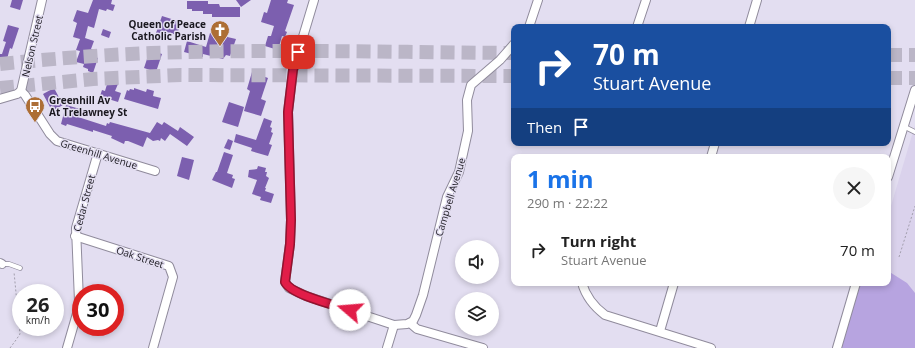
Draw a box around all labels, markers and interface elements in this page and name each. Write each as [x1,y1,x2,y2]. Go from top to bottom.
street label: Nelson Street [18,13,46,78]
place label: Queen of Peace Catholic Parish [129,17,206,43]
church icon: Queen of Peace Catholic Parish [209,19,231,47]
pin [281,35,315,69]
text: 70 m [593,35,660,73]
icon: right [527,40,579,92]
icon: arrive [287,41,309,63]
text: Stuart Avenue [593,71,711,95]
place label: Greenhill Av At Trelawney St [49,93,128,119]
bus stop icon: Greenhill Av At Trelawney St [24,95,46,123]
icon: arrive [570,116,592,138]
text: Then [527,117,562,137]
street label: Greenhill Avenue [59,136,140,172]
street label: Campbell Avenue [431,156,469,238]
text: 1 min [527,162,594,195]
button: close [833,167,875,209]
street label: Cedar Street [70,173,98,233]
text: 290 m · 22:22 [527,194,608,212]
text: Turn right [561,231,636,251]
icon: right [527,239,549,261]
map controls [455,240,499,336]
button: sound [455,240,499,284]
text: 70 m [840,240,875,260]
street label: Oak Street [114,243,166,271]
text: Stuart Avenue [561,251,647,269]
speed limit sign: 30 [72,284,124,336]
position arrow [329,289,371,331]
text: 26 [27,291,49,318]
button: layers [455,292,499,336]
text: km/h [26,313,50,327]

